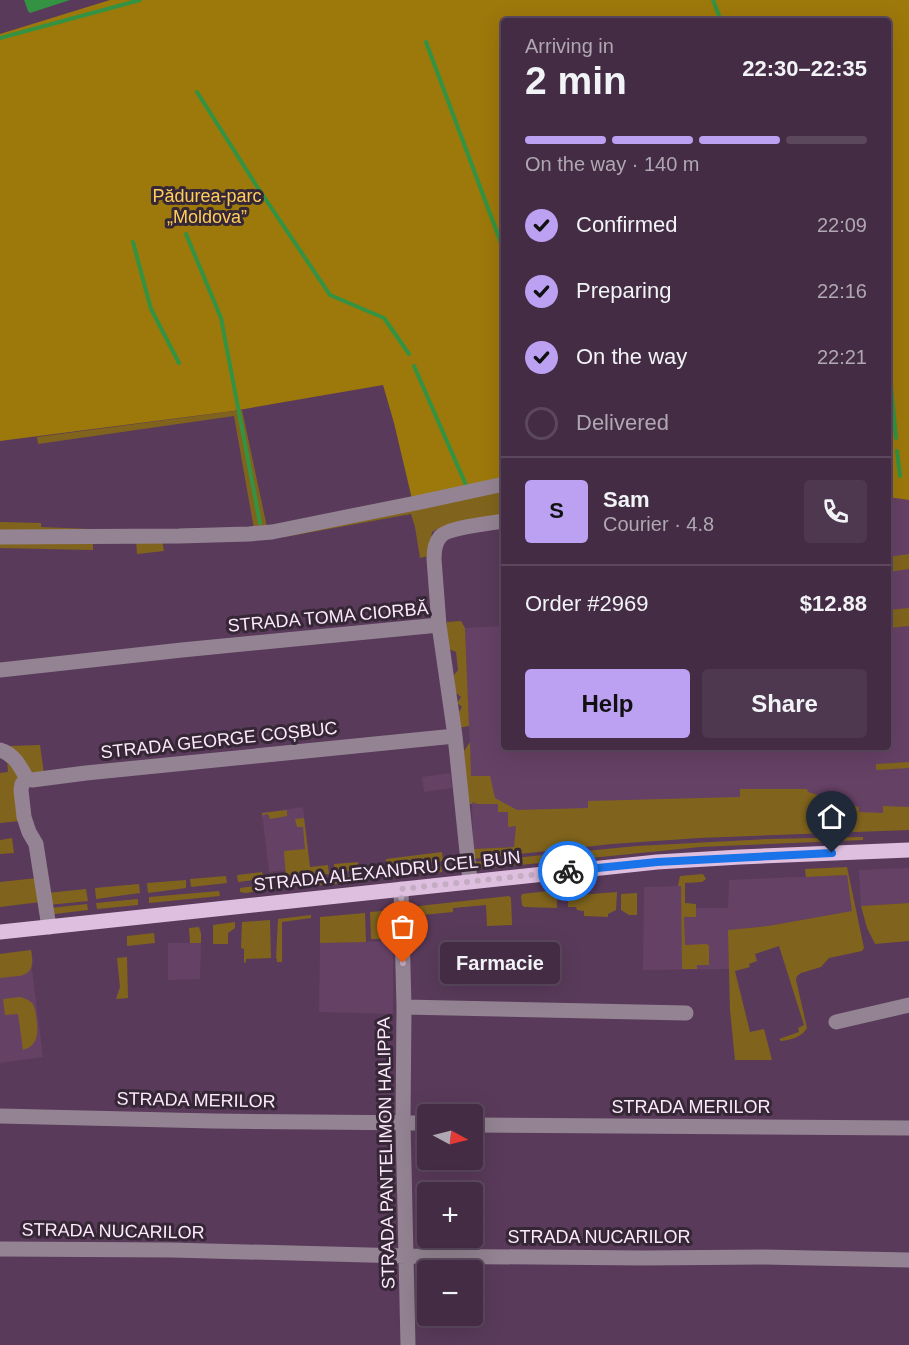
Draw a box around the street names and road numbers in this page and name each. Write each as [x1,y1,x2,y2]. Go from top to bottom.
street label: STRADA TOMA CIORBĂ [227,598,429,636]
street label: STRADA GEORGE COȘBUC [100,718,338,762]
street label: STRADA ALEXANDRU CEL BUN [252,847,522,895]
street label: STRADA PANTELIMON HALIPPA [374,1017,398,1289]
street label: STRADA MERILOR [116,1089,276,1111]
street label: STRADA MERILOR [611,1097,771,1117]
street label: STRADA NUCARILOR [21,1219,205,1243]
street label: STRADA NUCARILOR [507,1227,691,1247]

